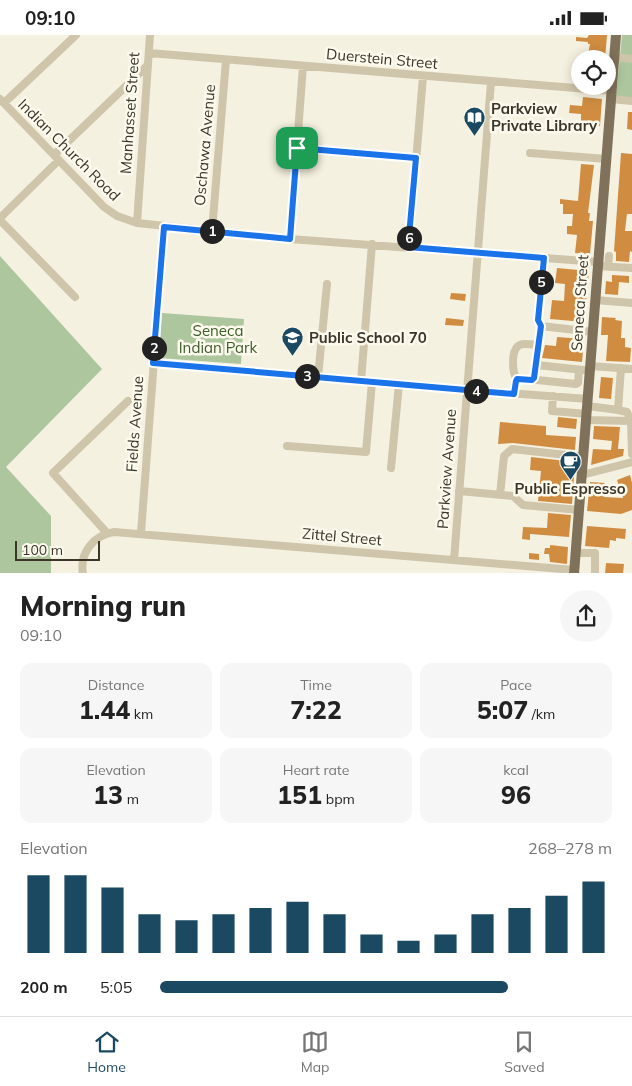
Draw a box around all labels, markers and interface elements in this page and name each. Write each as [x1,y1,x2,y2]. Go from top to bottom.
text: 09:10 [25,6,75,30]
street label: Duerstein Street [325,44,439,73]
map controls [571,50,616,95]
button: locate [571,50,616,95]
street label: Manhasset Street [116,51,143,175]
street label: Oschawa Avenue [190,83,219,207]
street label: Indian Church Road [14,95,124,205]
place label: Parkview Private Library [491,99,598,135]
library icon: Parkview Private Library [463,106,487,137]
pin [276,127,318,169]
icon: arrive [283,134,311,162]
pin: 1 [200,219,224,243]
text: 1 [208,222,217,240]
pin: 6 [396,225,422,251]
text: 6 [405,229,414,247]
street label: Seneca Street [567,254,592,352]
pin: 5 [528,269,554,295]
text: 5 [537,273,546,291]
park label: Seneca Indian Park [179,321,258,357]
school or university icon: Public School 70 [281,326,305,357]
place label: Public School 70 [309,328,427,347]
pin: 2 [142,335,166,361]
text: 2 [150,339,159,357]
pin: 3 [294,363,320,389]
text: 3 [303,367,312,385]
street label: Fields Avenue [122,375,147,473]
pin: 4 [464,379,488,403]
text: 4 [472,382,481,400]
street label: Parkview Avenue [433,408,460,530]
cafe icon: Public Espresso [558,449,582,480]
place label: Public Espresso [514,479,626,498]
street label: Zittel Street [301,524,383,549]
scale bar [15,538,100,562]
text: 100 m [22,541,63,559]
text: Morning run [20,588,186,623]
button: share [560,590,612,642]
text: 09:10 [20,625,62,645]
text: Distance [88,676,144,694]
text: Time [300,676,332,694]
text: Pace [500,676,532,694]
text: 1.44 [79,694,130,725]
text: 7:22 [290,694,342,725]
text: 5:07 [477,694,528,725]
text: km [130,705,153,723]
text: /km [528,705,555,723]
text: Elevation [86,761,146,779]
text: Heart rate [283,761,349,779]
text: kcal [503,761,529,779]
text: 13 [93,779,123,810]
text: 151 [277,779,322,810]
text: 96 [501,779,531,810]
text: m [123,790,139,808]
text: bpm [322,790,355,808]
text: Elevation [20,838,88,858]
text: 268–278 m [528,838,612,858]
text: 200 m [20,977,68,997]
text: 5:05 [100,977,132,997]
tab: Home [87,1028,126,1076]
tab: Map [301,1028,330,1076]
tab: Saved [504,1028,545,1076]

